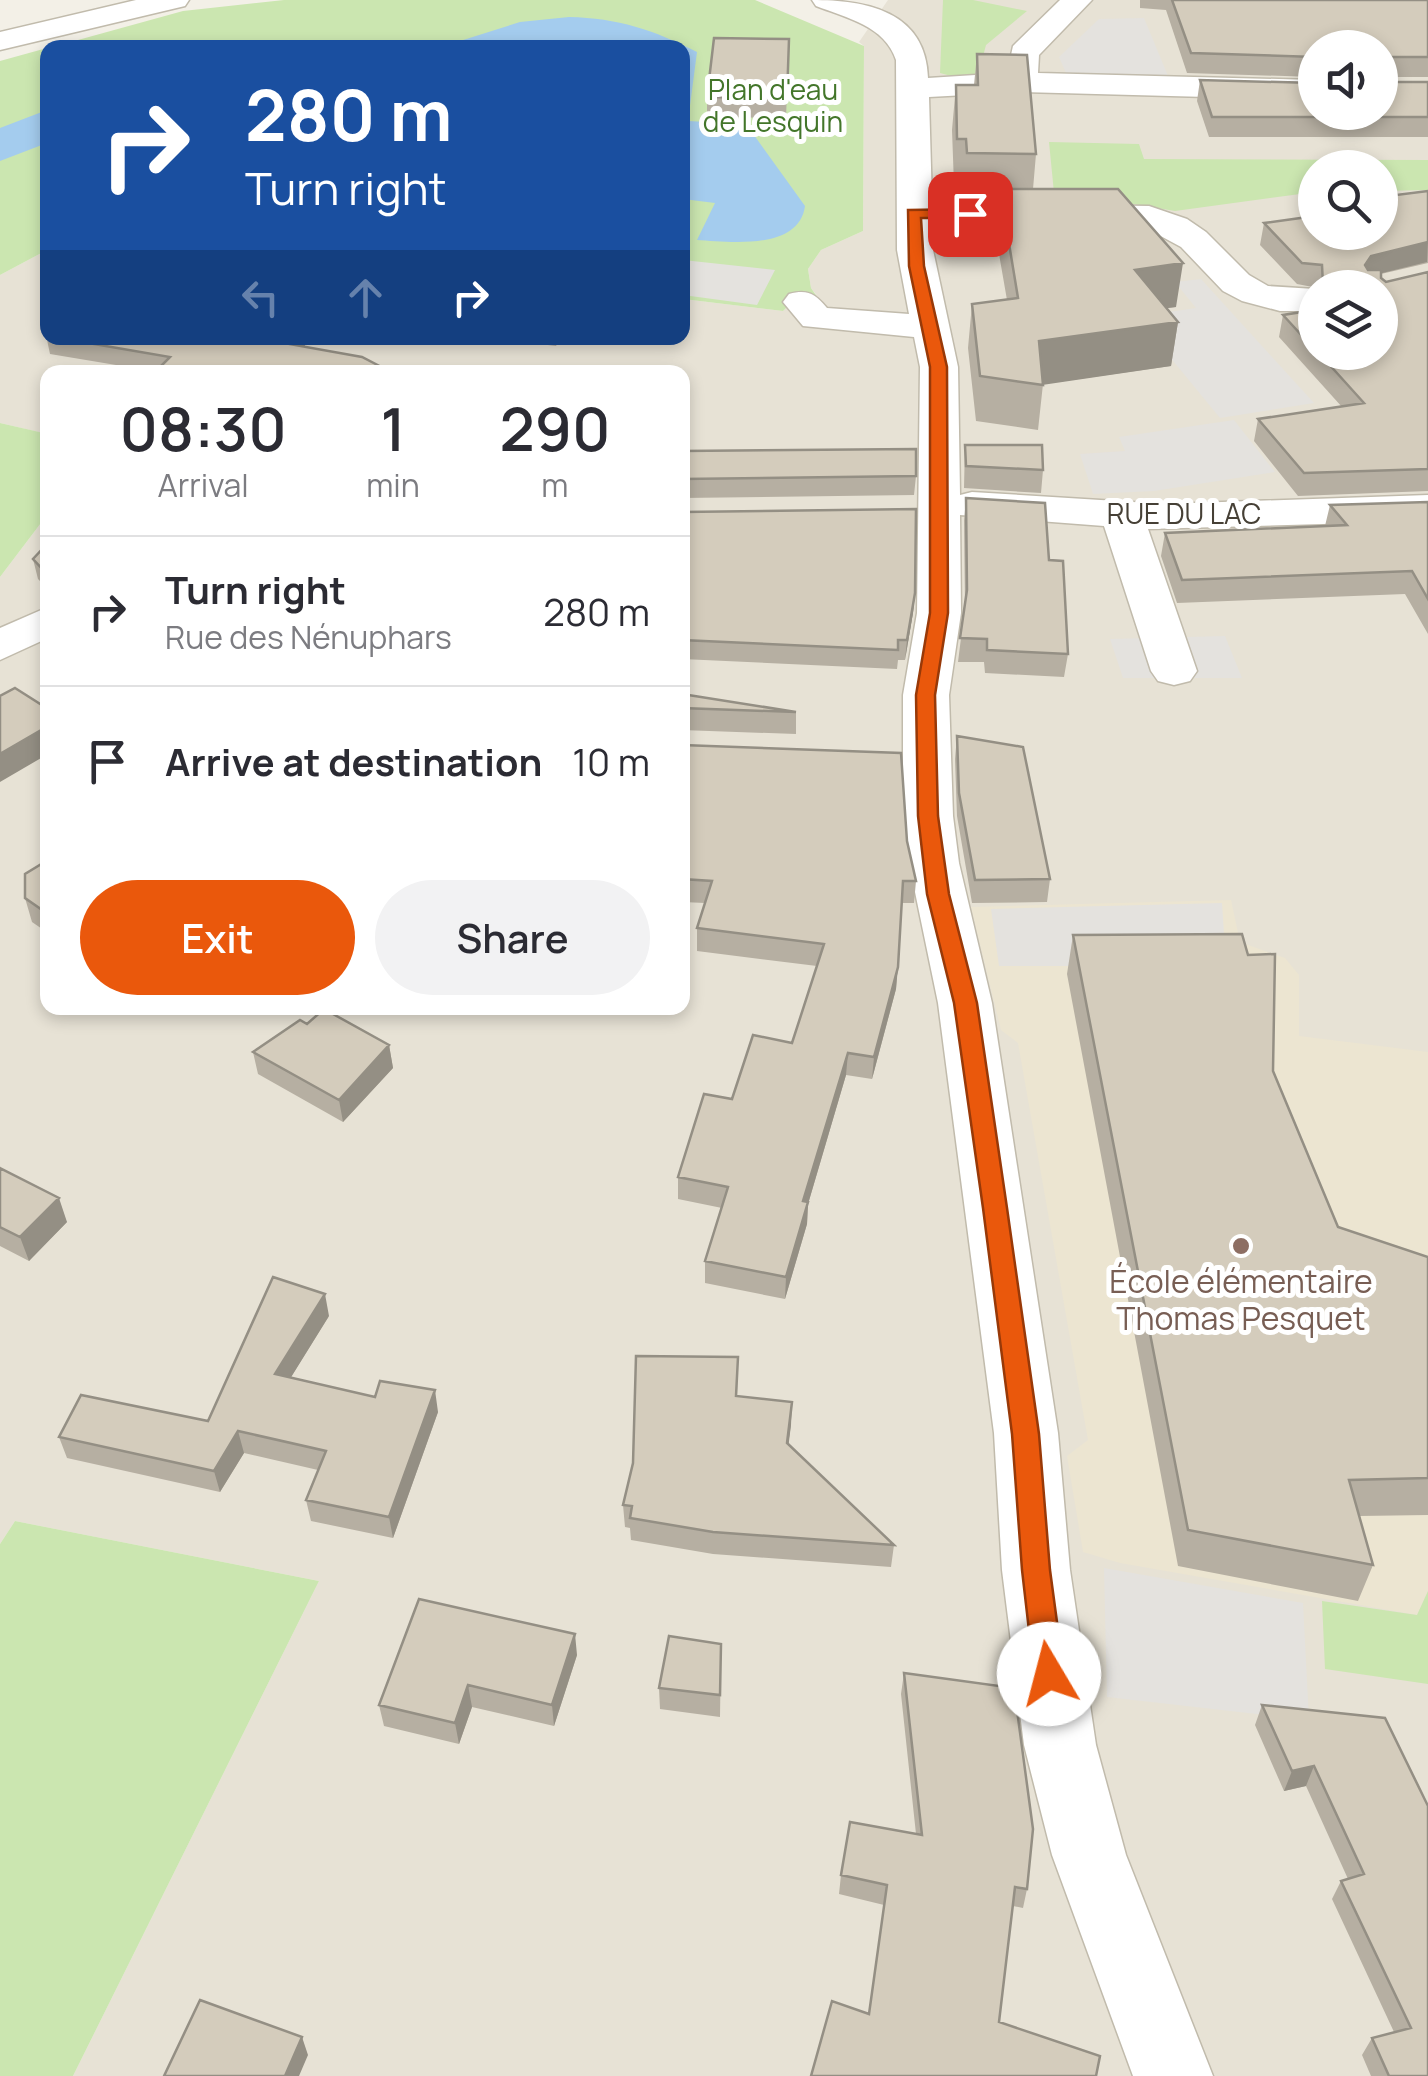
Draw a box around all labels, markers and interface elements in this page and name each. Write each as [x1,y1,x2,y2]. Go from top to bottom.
map controls [1298,30,1398,370]
button: sound [1298,30,1398,130]
text: 280 m [245,66,453,162]
park label: Plan d'eau de Lesquin [703,70,843,140]
icon: right [80,80,210,210]
button: search [1298,150,1398,250]
text: Turn right [245,157,446,219]
pin [928,172,1013,257]
icon: arrive [943,187,998,242]
icon: left [233,270,288,325]
icon: ahead [338,270,393,325]
icon: right [443,270,498,325]
button: layers [1298,270,1398,370]
text: 08:30 [120,387,287,469]
text: 1 [380,387,406,469]
text: 290 [499,387,610,469]
text: Arrival [157,463,249,507]
text: min [366,463,420,507]
text: m [541,463,568,507]
street label: RUE DU LAC [1107,494,1261,532]
text: Turn right [165,563,346,615]
icon: right [80,584,135,639]
text: 280 m [543,585,650,637]
text: Rue des Nénuphars [165,615,452,659]
icon: arrive [80,734,135,789]
text: Arrive at destination [165,735,542,787]
text: 10 m [572,735,650,787]
button: Exit [80,880,355,995]
button: Share [375,880,650,995]
marker: École élémentaire Thomas Pesquet [1230,1235,1252,1257]
place label: École élémentaire Thomas Pesquet [1109,1259,1373,1340]
position arrow [997,1622,1101,1726]

